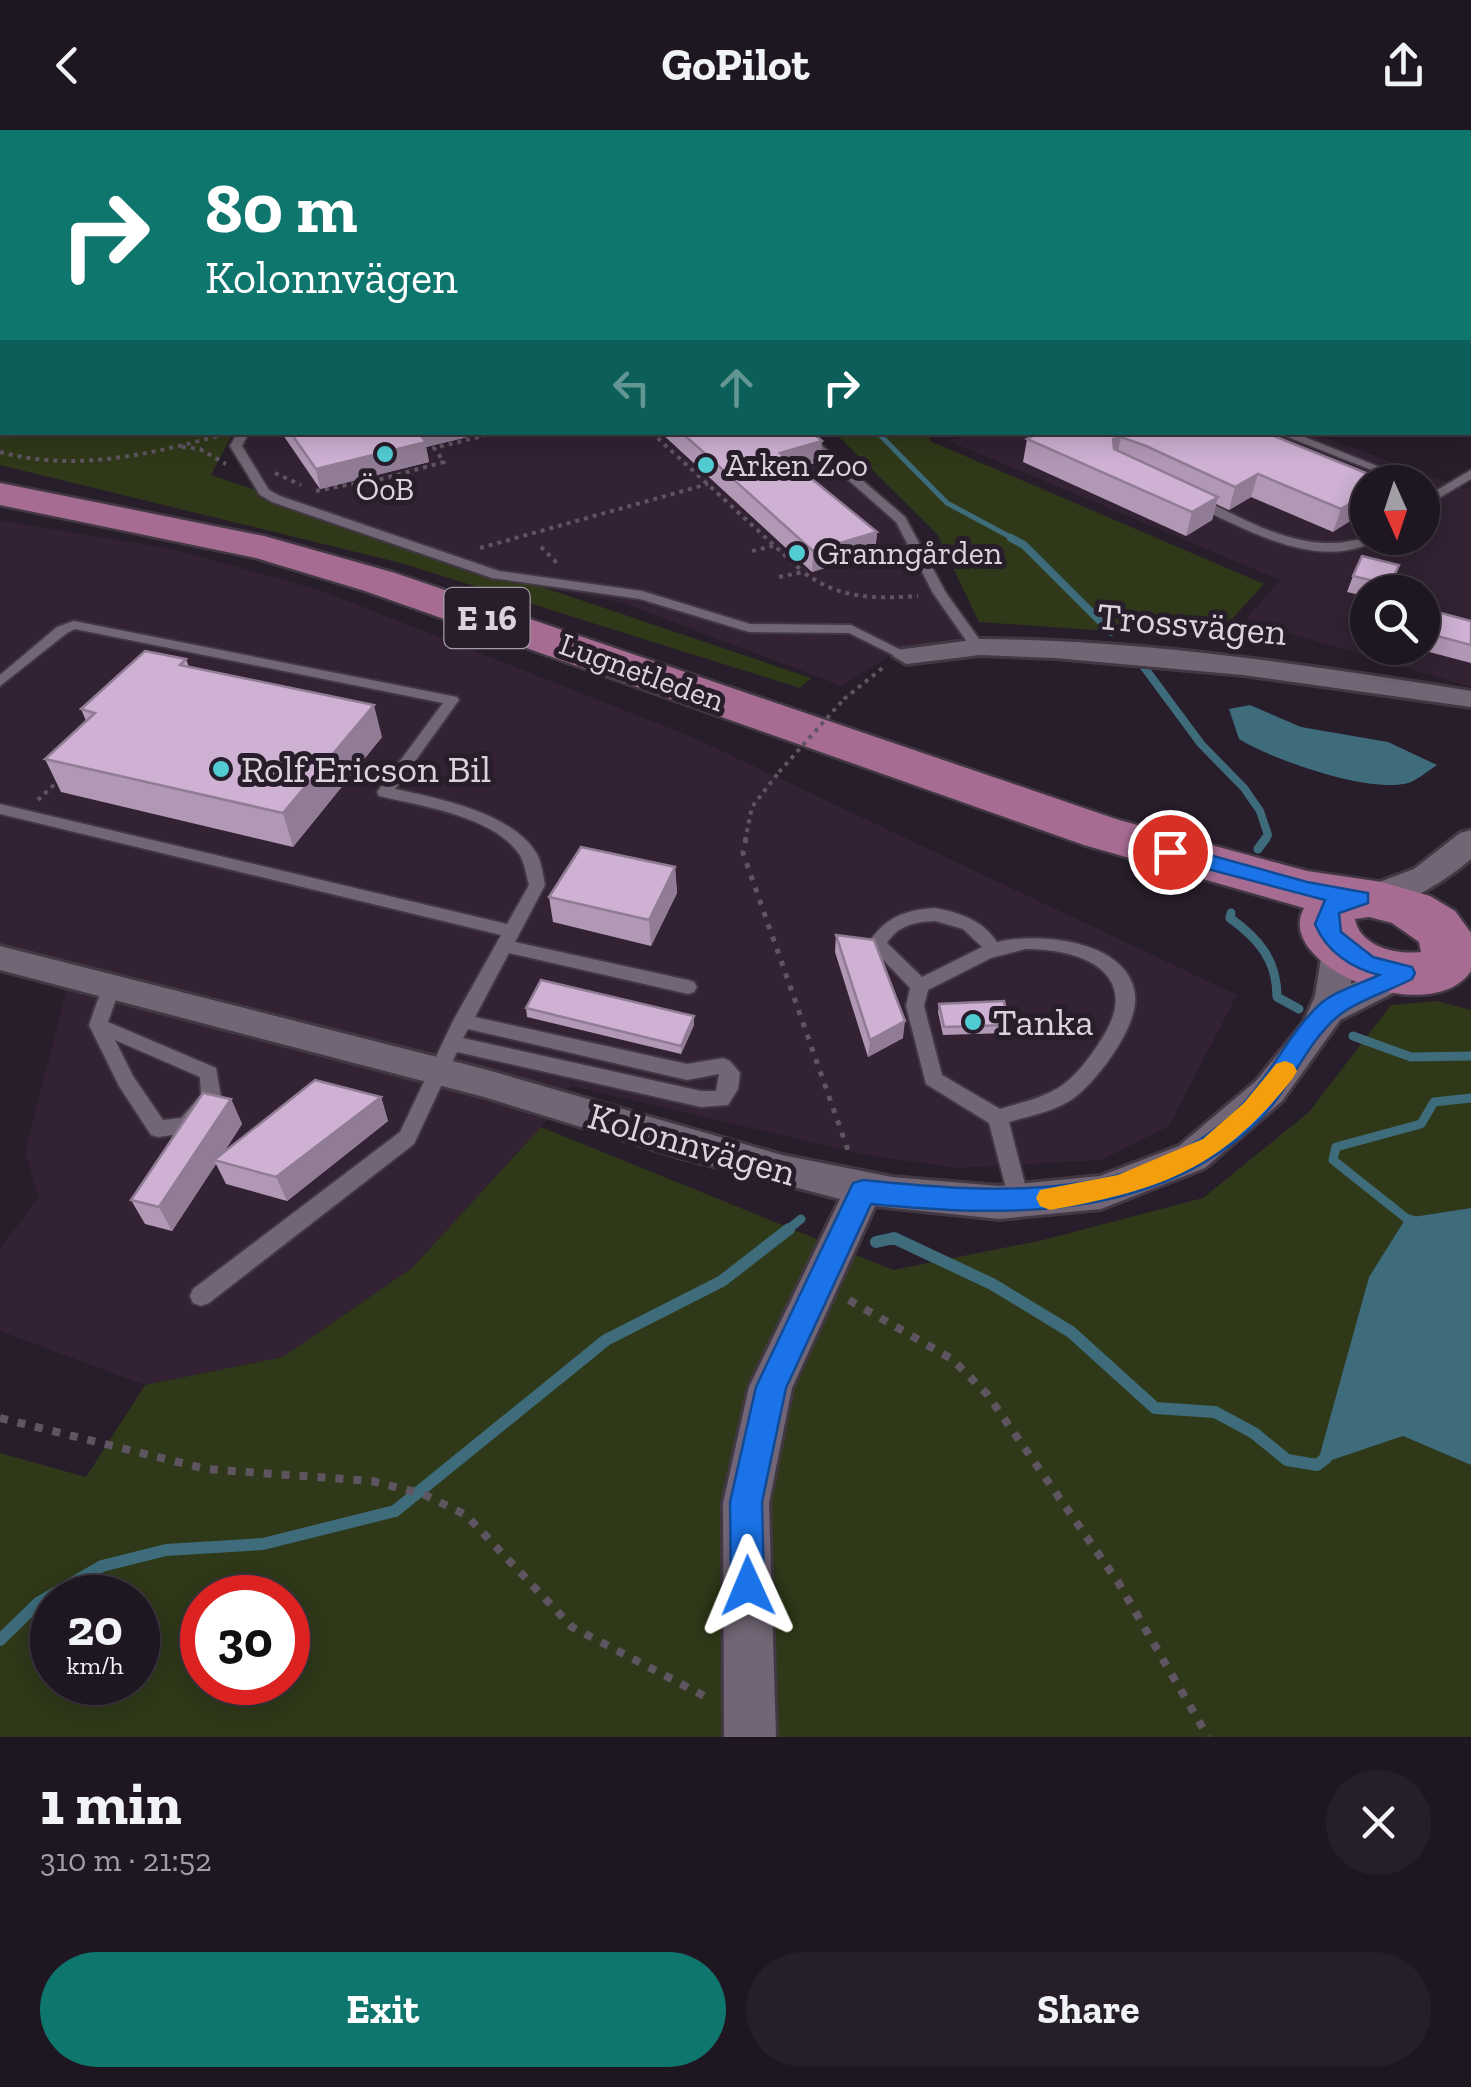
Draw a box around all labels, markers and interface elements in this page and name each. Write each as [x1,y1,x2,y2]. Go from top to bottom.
icon: back [40,38,95,93]
text: GoPilot [662,38,809,92]
icon: share [1376,38,1431,93]
text: 80 m [205,166,357,250]
icon: right [40,170,170,300]
text: Kolonnvägen [205,251,458,305]
icon: left [604,360,659,415]
icon: ahead [709,360,764,415]
icon: right [814,360,869,415]
marker: ÖoB [374,443,396,465]
place label: Arken Zoo [726,446,868,484]
marker: Arken Zoo [695,454,717,476]
north arrow [1350,465,1440,555]
map controls [1350,465,1440,665]
place label: ÖoB [356,470,414,508]
place label: Granngården [817,534,1003,572]
marker: Granngården [786,542,808,564]
button: search [1350,575,1440,665]
road number: E 16 [444,588,530,648]
street label: Trossvägen [1095,593,1289,655]
street label: Lugnetleden [554,625,730,720]
place label: Rolf Ericson Bil [241,746,491,792]
marker: Rolf Ericson Bil [210,758,232,780]
pin [1128,810,1213,895]
icon: arrive [1143,825,1198,880]
place label: Tanka [993,999,1094,1045]
marker: Tanka [962,1011,984,1033]
street label: Kolonnvägen [583,1092,801,1196]
position arrow [696,1534,800,1638]
speed limit sign: 30 [180,1575,310,1705]
text: 20 [67,1598,123,1658]
text: km/h [66,1650,124,1680]
text: 1 min [40,1767,182,1839]
button: close [1326,1770,1431,1875]
text: 310 m · 21:52 [40,1841,212,1879]
button: Exit [40,1952,726,2067]
button: Share [746,1952,1431,2067]

